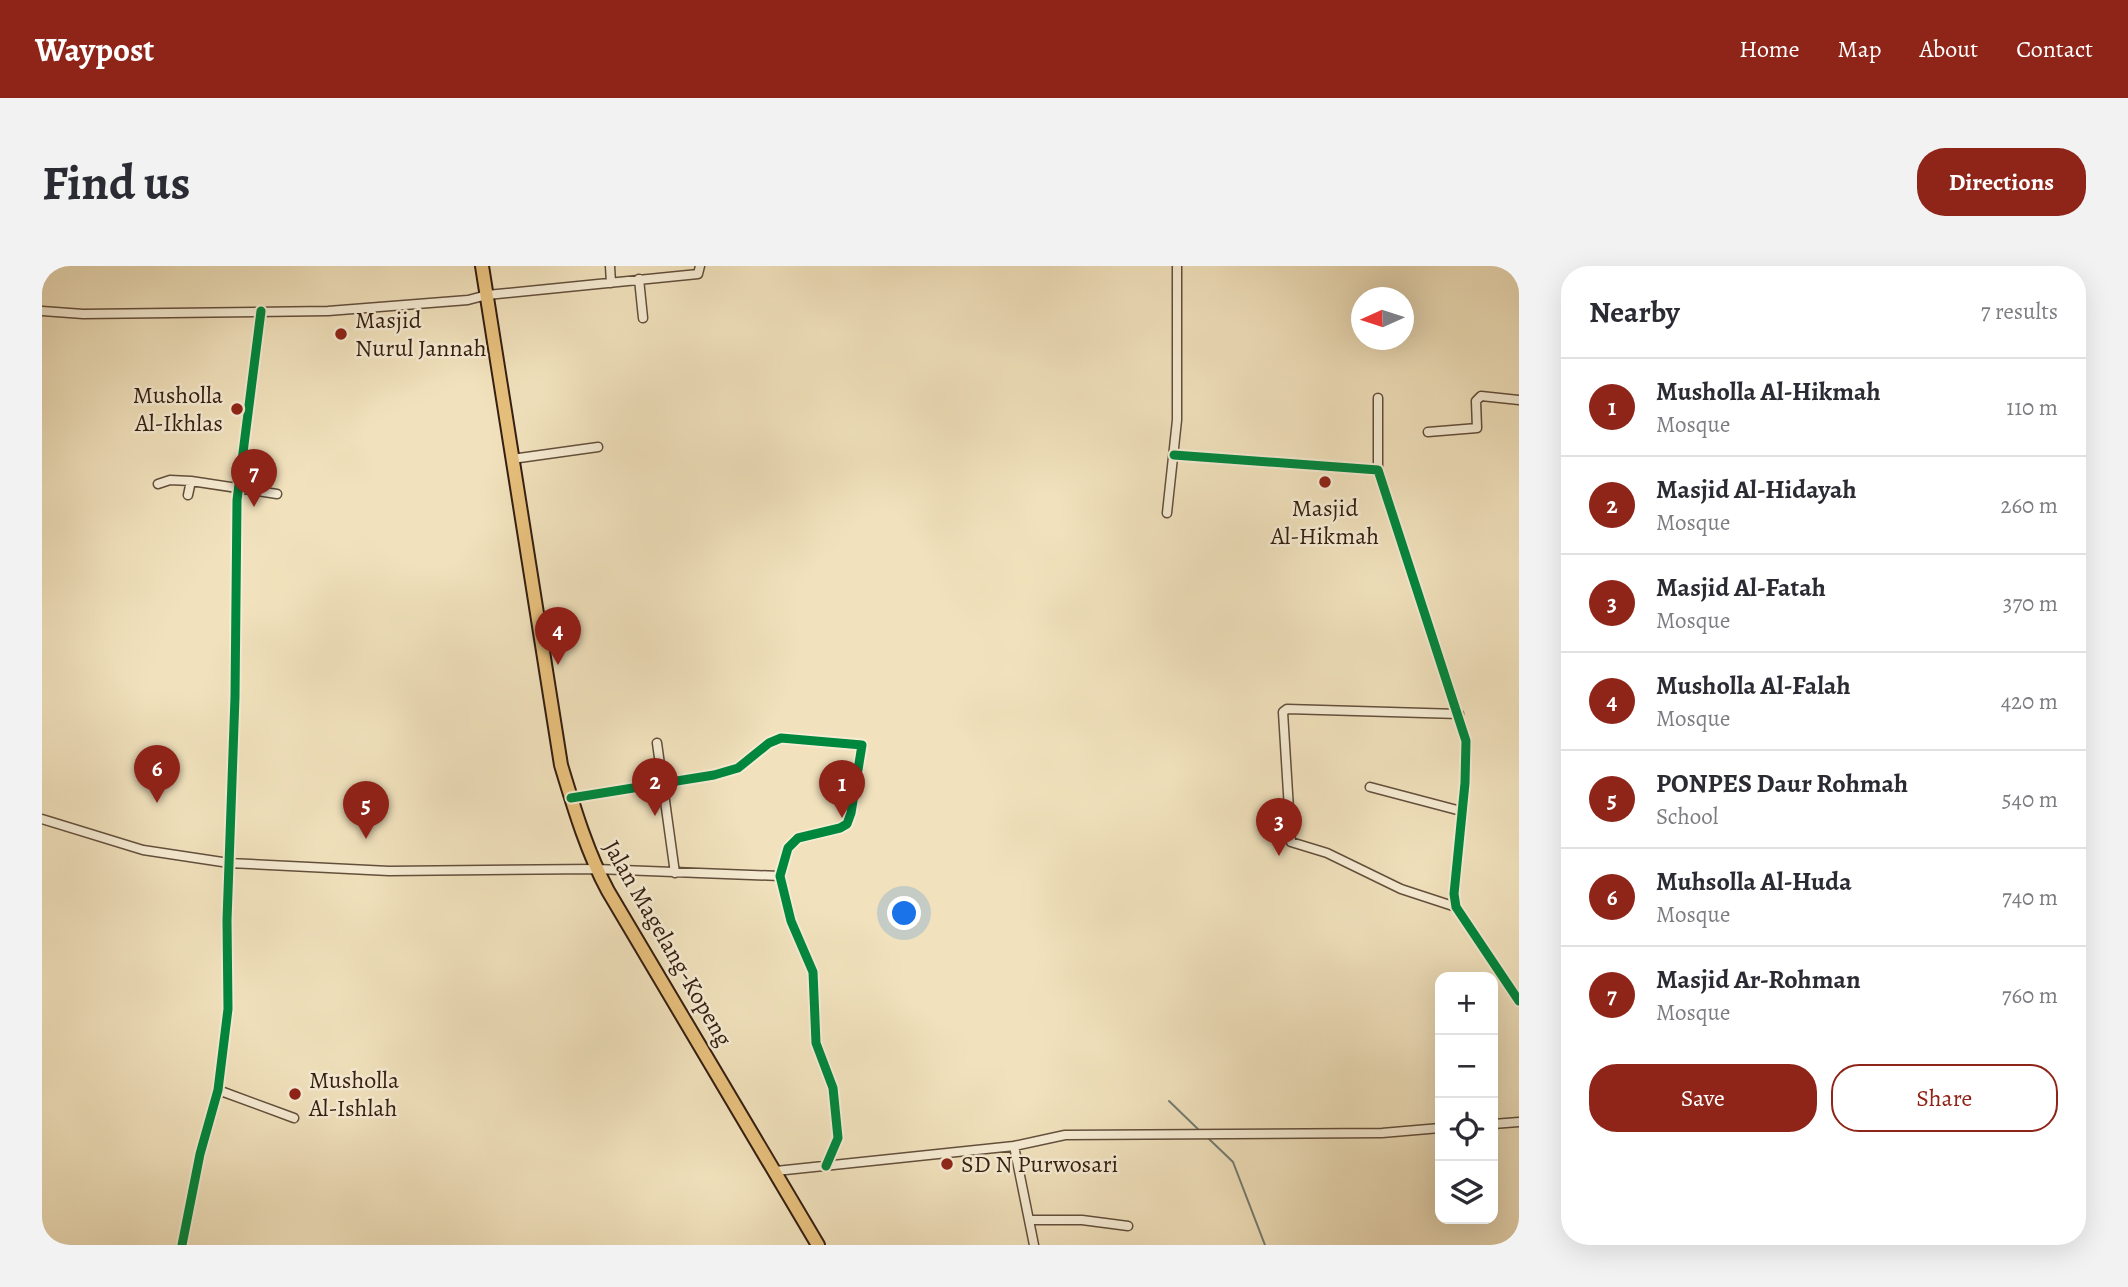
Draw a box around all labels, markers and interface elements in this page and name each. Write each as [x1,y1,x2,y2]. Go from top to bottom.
text: Waypost [35,27,154,72]
text: Home [1739,33,1800,65]
text: Map [1838,33,1882,65]
text: About [1920,33,1978,65]
text: Contact [2016,33,2093,65]
button: Directions [1917,148,2086,216]
text: Find us [42,149,190,216]
north arrow [1351,287,1414,350]
text: Nearby [1589,292,1680,332]
text: 7 results [1981,296,2058,327]
place label: Masjid Nurul Jannah [355,304,487,364]
marker: Masjid Nurul Jannah [333,326,349,342]
text: Musholla Al-Hikmah [1656,374,1881,409]
place label: Musholla Al-Ikhlas [133,379,224,439]
text: 1 [1608,392,1616,423]
text: 110 m [2006,392,2058,423]
marker: Musholla Al-Ikhlas [229,401,245,417]
text: Mosque [1656,409,1730,440]
pin: 7 [231,449,277,507]
text: Masjid Al-Hidayah [1656,472,1857,507]
marker: Masjid Al-Hikmah [1317,474,1333,490]
text: 2 [1606,490,1618,521]
text: 260 m [2000,490,2058,521]
place label: Masjid Al-Hikmah [1270,492,1379,552]
text: Mosque [1656,507,1730,538]
text: Masjid Al-Fatah [1656,570,1826,605]
text: 3 [1607,588,1617,619]
text: 370 m [2003,588,2058,619]
text: Mosque [1656,605,1730,636]
pin: 4 [535,607,581,665]
text: Musholla Al-Falah [1656,668,1851,703]
text: 4 [1607,686,1617,717]
text: 420 m [2001,686,2058,717]
text: Mosque [1656,703,1730,734]
pin: 6 [134,745,180,803]
pin: 2 [632,758,678,816]
pin: 1 [819,760,865,818]
text: PONPES Daur Rohmah [1656,766,1908,801]
pin: 5 [343,781,389,839]
text: 5 [1607,784,1617,815]
text: 540 m [2002,784,2058,815]
pin: 3 [1256,798,1302,856]
text: School [1656,801,1718,832]
street label: Jalan Magelang-Kopeng [596,834,740,1052]
text: Muhsolla Al-Huda [1656,864,1852,899]
text: 6 [1607,882,1617,913]
text: 740 m [2002,882,2058,913]
your location [887,896,921,930]
text: Mosque [1656,899,1730,930]
text: Masjid Ar-Rohman [1656,962,1861,997]
map controls [1435,972,1498,1224]
button: + [1435,972,1498,1035]
text: 7 [1607,980,1617,1011]
text: 760 m [2002,980,2058,1011]
text: Mosque [1656,997,1730,1028]
button: − [1435,1035,1498,1098]
place label: Musholla Al-Ishlah [308,1064,400,1124]
button: Save [1589,1064,1817,1132]
button: Share [1831,1064,2058,1132]
marker: Musholla Al-Ishlah [287,1086,303,1102]
button: locate [1435,1098,1498,1161]
place label: SD N Purwosari [961,1148,1118,1180]
marker: SD N Purwosari [939,1156,955,1172]
button: layers [1435,1161,1498,1224]

